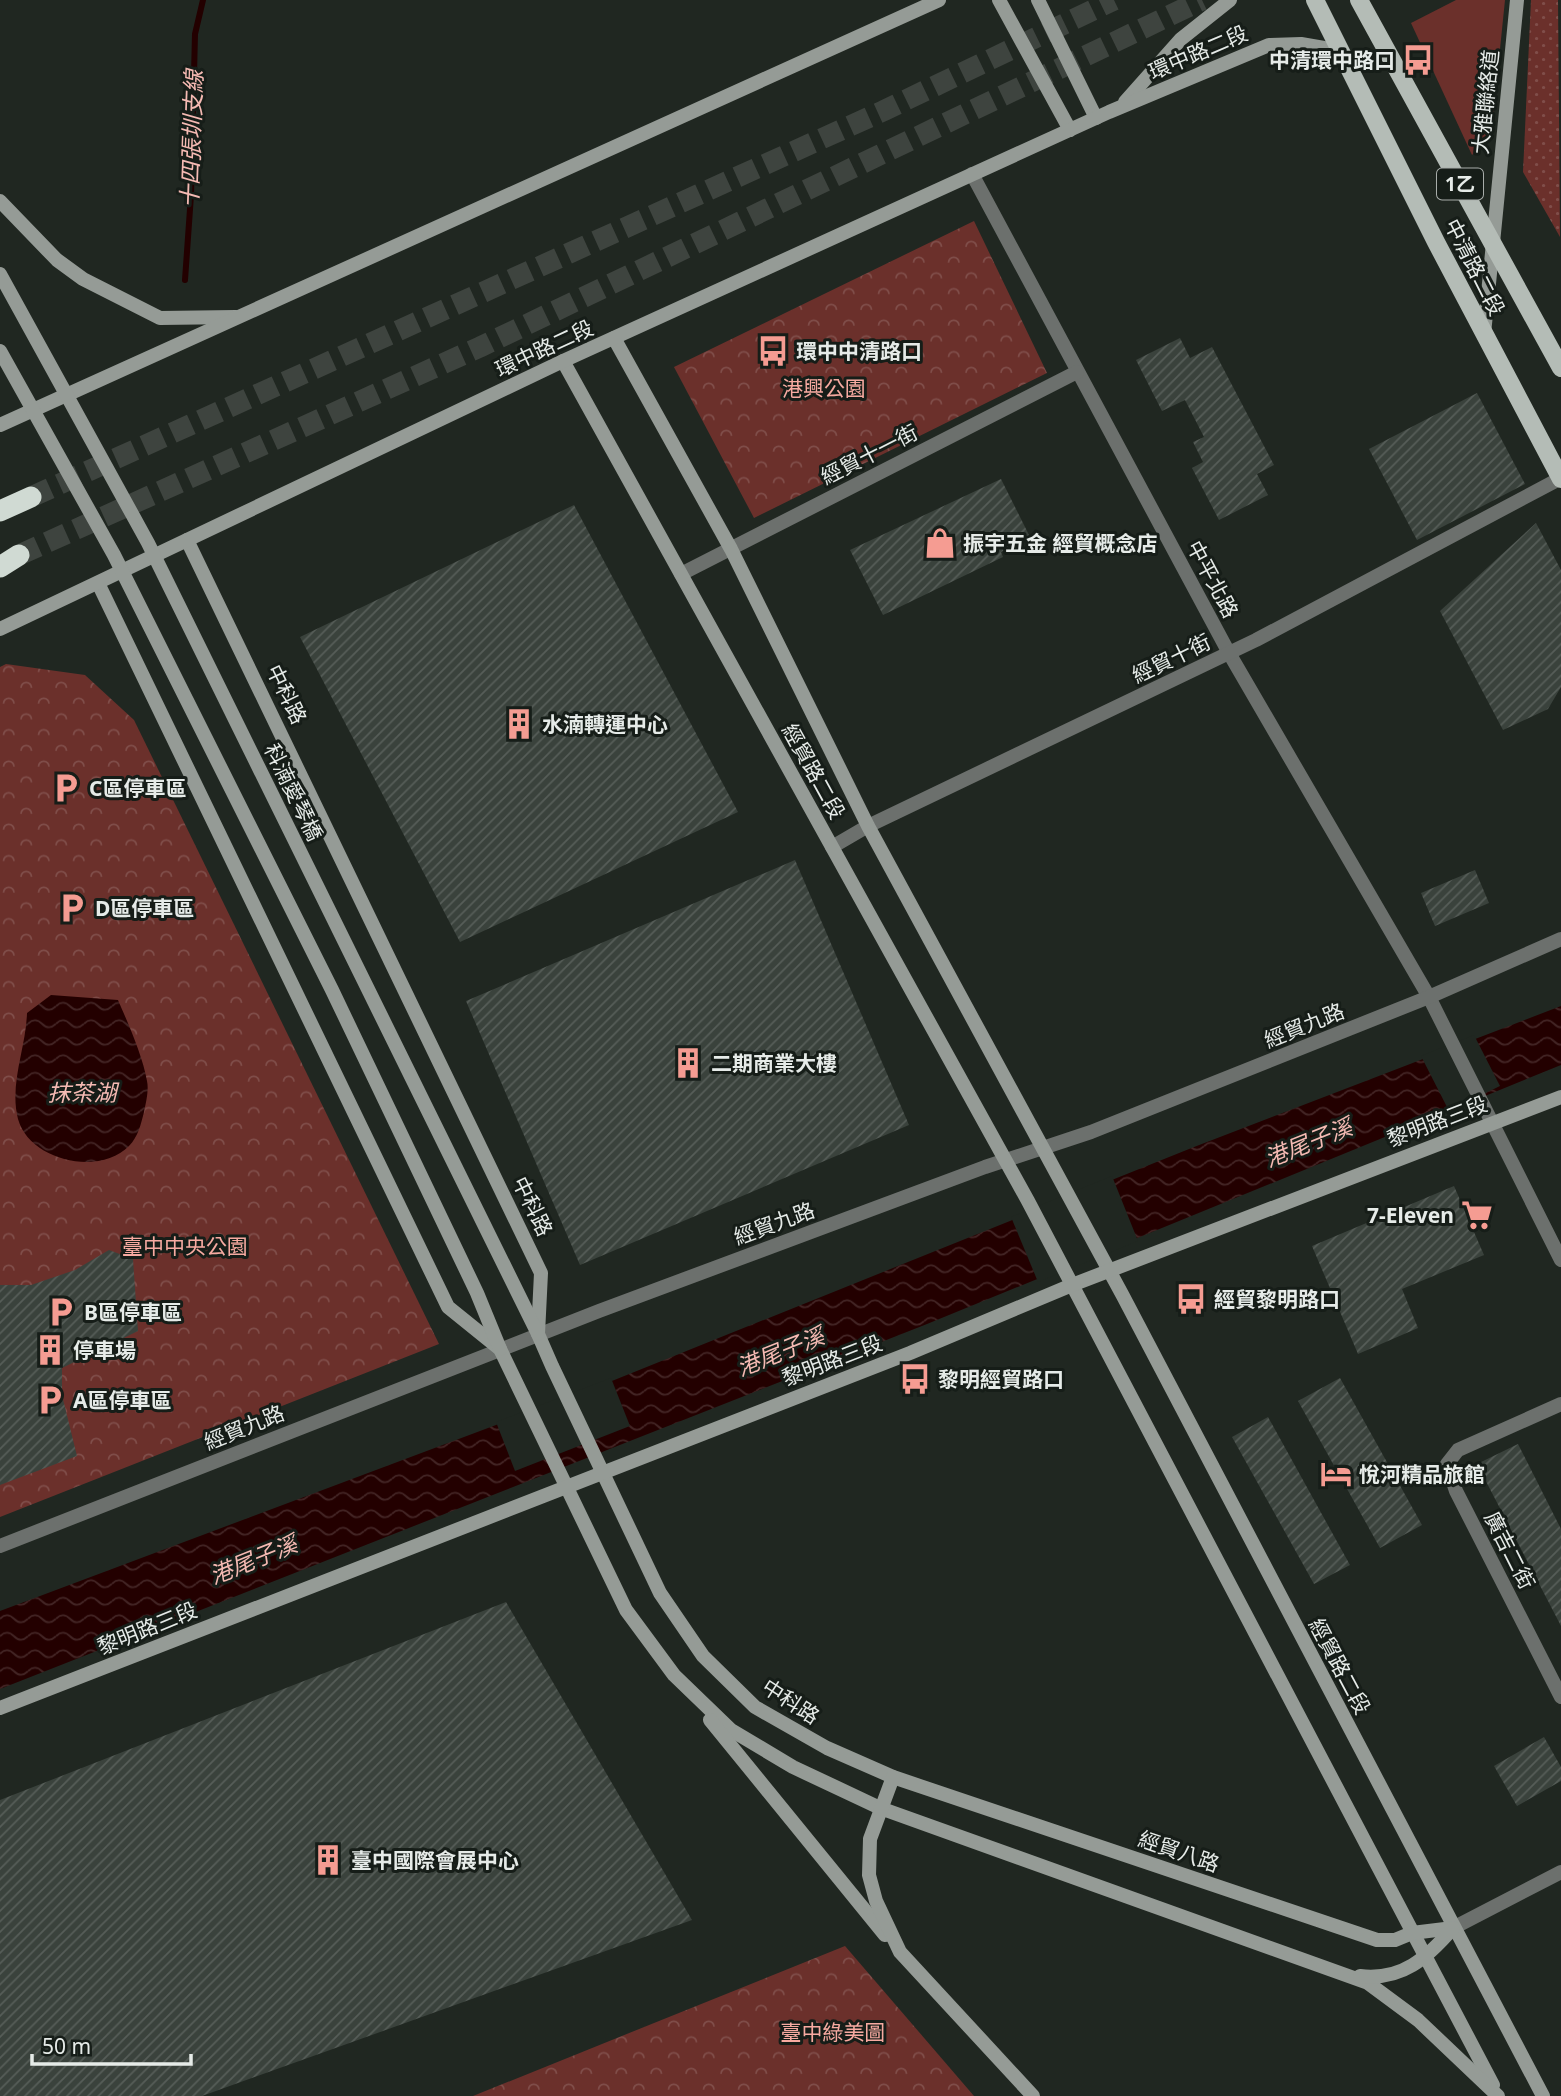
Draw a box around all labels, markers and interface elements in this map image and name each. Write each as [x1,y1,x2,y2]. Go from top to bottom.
street label: 環中路二段 [1144,19,1252,85]
bus stop icon: 中清環中路口 [1401,43,1435,77]
place label: 中清環中路口 [1269,46,1395,74]
street label: 大雅聯絡道 [1466,48,1504,156]
water label: 十四張圳支線 [173,66,210,209]
road number: 1乙 [1437,168,1483,200]
street label: 中清路二段 [1439,214,1511,320]
street label: 環中路二段 [491,313,597,383]
bus stop icon: 環中中清路口 [756,334,790,368]
place label: 環中中清路口 [796,337,922,365]
park label: 港興公園 [782,374,866,402]
street label: 經貿十一街 [816,418,922,490]
shop icon: 振宇五金 經貿概念店 [923,526,957,560]
place label: 振宇五金 經貿概念店 [963,529,1157,557]
street label: 中平北路 [1181,535,1245,623]
street label: 經貿十街 [1127,627,1215,689]
street label: 中科路 [261,660,313,728]
building icon: 水湳轉運中心 [502,707,536,741]
place label: 水湳轉運中心 [542,710,668,738]
street label: 經貿路二段 [776,718,852,824]
street label: 科湳愛琴橋 [258,739,330,845]
parking icon: C區停車區 [49,771,83,805]
place label: C區停車區 [89,774,186,802]
parking icon: D區停車區 [55,891,89,925]
place label: D區停車區 [95,894,194,922]
street label: 經貿九路 [1260,996,1348,1054]
building icon: 二期商業大樓 [671,1046,705,1080]
place label: 二期商業大樓 [711,1049,837,1077]
water label: 抹茶湖 [48,1076,120,1108]
street label: 黎明路三段 [1383,1089,1491,1153]
water label: 港尾子溪 [1259,1109,1359,1174]
street label: 中科路 [507,1172,559,1240]
street label: 經貿九路 [730,1195,818,1251]
supermarket icon: 7-Eleven [1460,1198,1494,1232]
place label: 7-Eleven [1367,1201,1454,1229]
park label: 臺中中央公園 [122,1232,248,1260]
bus stop icon: 經貿黎明路口 [1174,1282,1208,1316]
place label: 經貿黎明路口 [1214,1285,1340,1313]
parking icon: B區停車區 [44,1295,78,1329]
place label: B區停車區 [84,1298,182,1326]
water label: 港尾子溪 [731,1318,831,1383]
street label: 黎明路三段 [778,1328,886,1392]
building icon: 停車場 [33,1333,67,1367]
place label: 停車場 [73,1336,136,1364]
bus stop icon: 黎明經貿路口 [898,1362,932,1396]
place label: 黎明經貿路口 [938,1365,1064,1393]
parking icon: A區停車區 [33,1383,67,1417]
place label: A區停車區 [73,1386,172,1414]
street label: 經貿九路 [200,1398,288,1456]
hotel icon: 悅河精品旅館 [1319,1457,1353,1491]
place label: 悅河精品旅館 [1359,1460,1485,1488]
street label: 廣吉二街 [1478,1506,1542,1594]
water label: 港尾子溪 [204,1526,304,1591]
street label: 黎明路三段 [93,1595,201,1661]
street label: 經貿路二段 [1303,1613,1377,1719]
street label: 中科路 [757,1672,825,1730]
street label: 經貿八路 [1135,1824,1223,1878]
building icon: 臺中國際會展中心 [311,1843,345,1877]
place label: 臺中國際會展中心 [351,1846,519,1874]
park label: 臺中綠美圖 [781,2018,886,2046]
scale bar [32,2022,191,2066]
text: 50 m [42,2032,91,2060]

